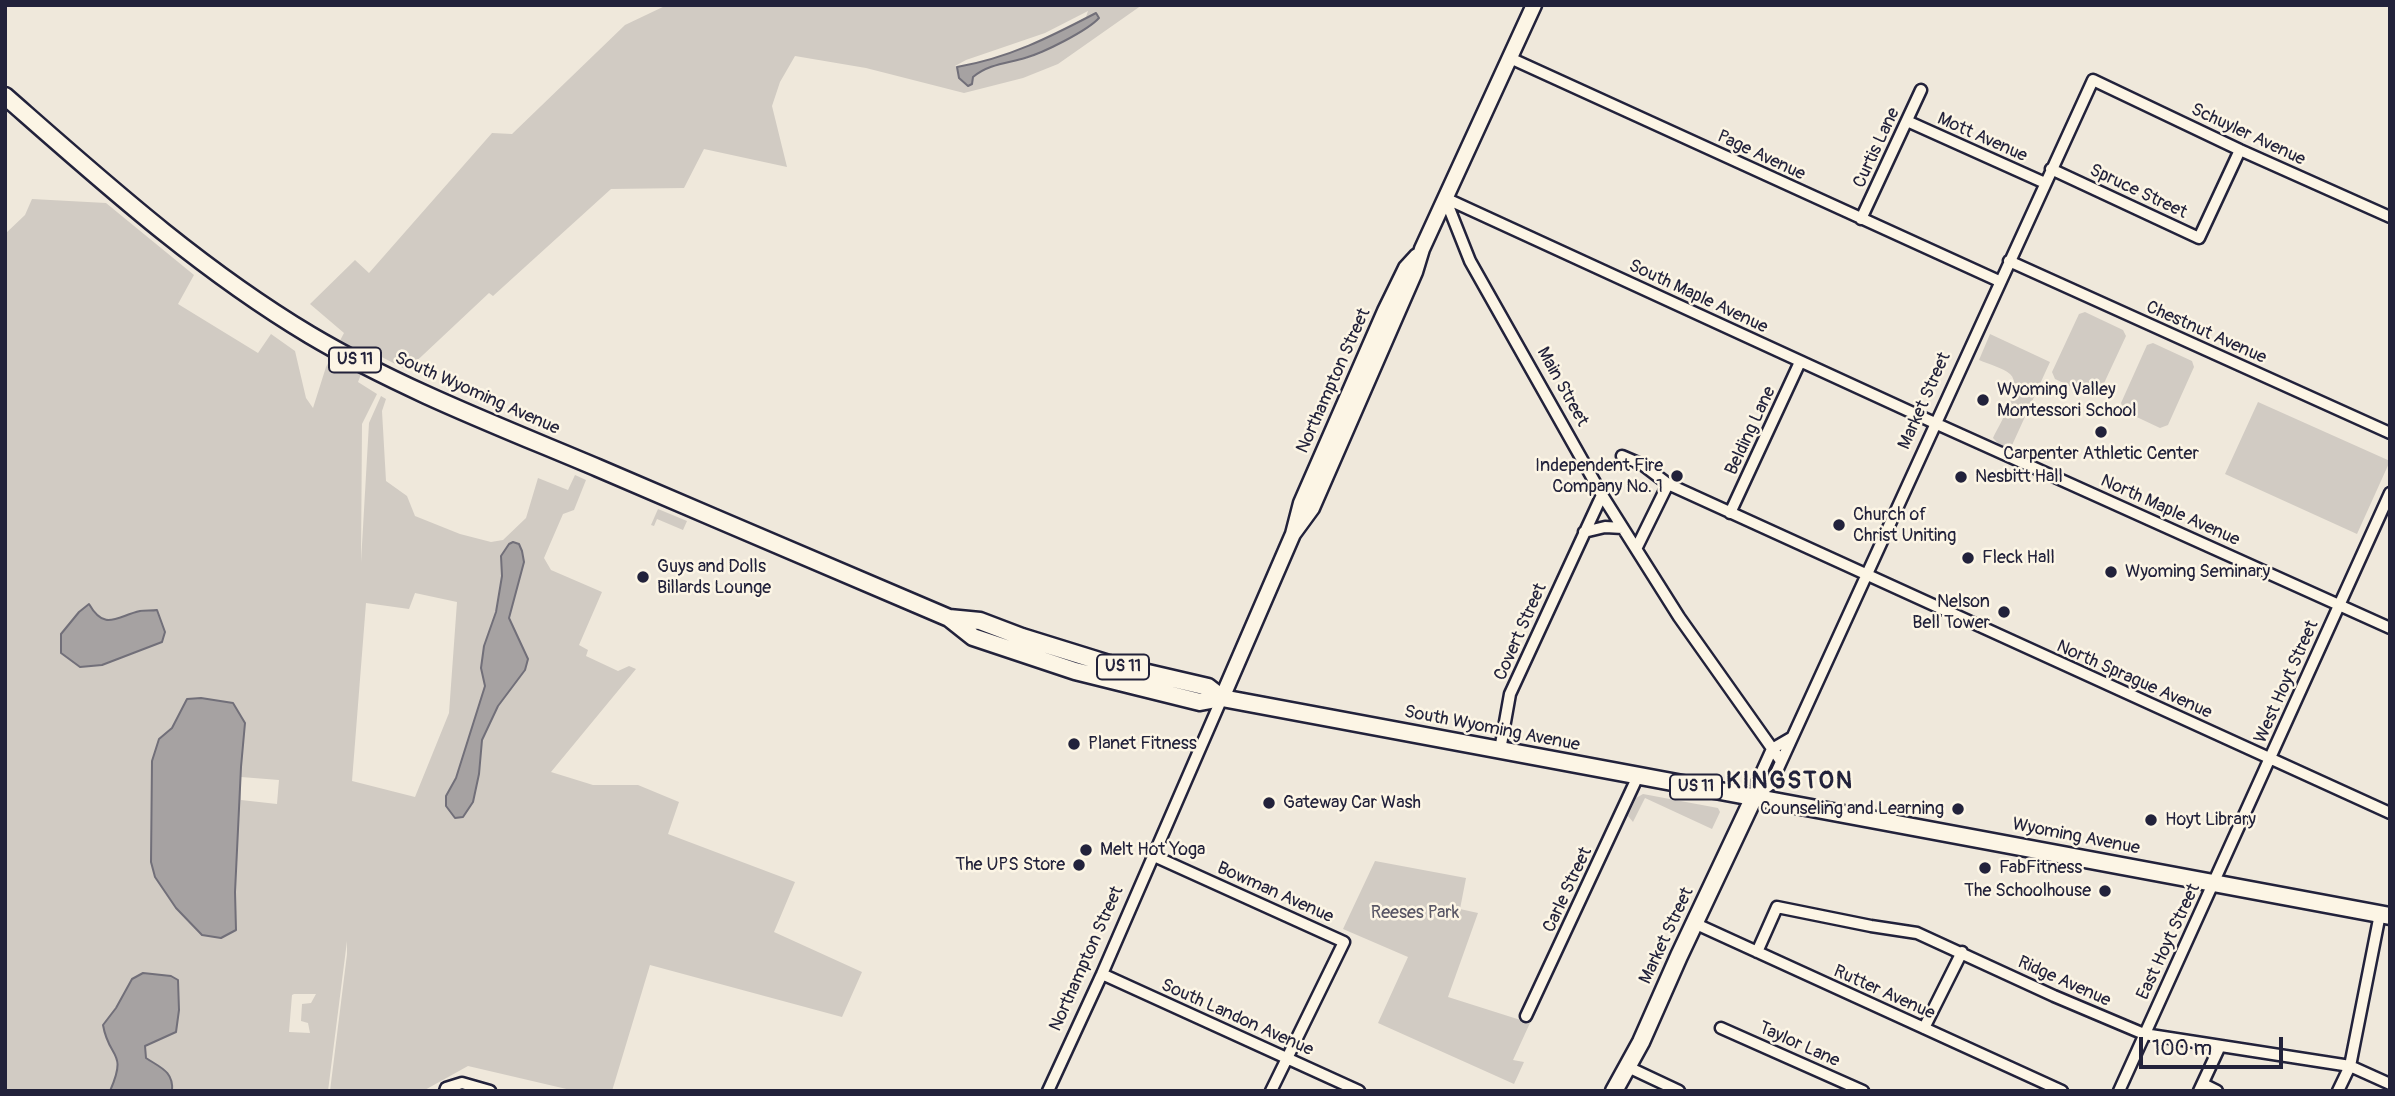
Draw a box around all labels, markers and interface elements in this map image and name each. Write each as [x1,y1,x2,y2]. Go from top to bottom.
street label: Schuyler Avenue [2187,99,2309,171]
street label: Curtis Lane [1849,104,1905,192]
street label: Mott Avenue [1934,109,2030,167]
street label: Page Avenue [1713,126,1809,186]
street label: Spruce Street [2086,160,2190,224]
street label: South Maple Avenue [1625,255,1771,339]
street label: Chestnut Avenue [2142,297,2270,369]
street label: Northampton Street [1292,305,1376,457]
street label: Main Street [1531,344,1593,430]
road number: US 11 [329,348,381,372]
street label: South Wyoming Avenue [391,348,563,440]
street label: Market Street [1894,349,1956,453]
place label: Wyoming Valley Montessori School [1997,379,2137,422]
street label: Belding Lane [1721,383,1781,479]
marker: Wyoming Valley Montessori School [1975,392,1991,408]
marker: Carpenter Athletic Center [2093,424,2109,440]
place label: Carpenter Athletic Center [2003,443,2199,465]
place label: Independent Fire Company No. 1 [1535,455,1663,498]
place label: Nesbitt Hall [1975,466,2063,488]
marker: Independent Fire Company No. 1 [1669,468,1685,484]
marker: Nesbitt Hall [1953,469,1969,485]
street label: North Maple Avenue [2097,471,2243,551]
place label: Church of Christ Uniting [1853,504,1956,546]
marker: Church of Christ Uniting [1831,517,1847,533]
place label: Fleck Hall [1982,547,2055,569]
marker: Fleck Hall [1960,550,1976,566]
place label: Guys and Dolls Billards Lounge [657,556,771,598]
place label: Wyoming Seminary [2125,561,2270,583]
marker: Wyoming Seminary [2103,564,2119,580]
marker: Guys and Dolls Billards Lounge [635,569,651,585]
street label: Covert Street [1490,580,1552,684]
place label: Nelson Bell Tower [1912,591,1990,634]
marker: Nelson Bell Tower [1996,604,2012,620]
street label: West Hoyt Street [2250,617,2324,747]
street label: North Sprague Avenue [2053,636,2215,724]
road number: US 11 [1097,654,1149,680]
street label: South Wyoming Avenue [1402,701,1582,757]
place label: Planet Fitness [1088,733,1197,755]
marker: Planet Fitness [1066,736,1082,752]
district label: KINGSTON [1727,768,1853,796]
road number: US 11 [1670,774,1722,800]
place label: Gateway Car Wash [1283,792,1421,814]
marker: Gateway Car Wash [1261,795,1277,811]
place label: Counseling and Learning [1760,798,1944,820]
marker: Counseling and Learning [1950,801,1966,817]
place label: Hoyt Library [2165,809,2256,831]
marker: Hoyt Library [2143,812,2159,828]
street label: Wyoming Avenue [2010,814,2142,860]
place label: Melt Hot Yoga [1100,839,1205,861]
marker: Melt Hot Yoga [1078,842,1094,858]
street label: Carle Street [1539,844,1597,936]
place label: The UPS Store [955,854,1065,876]
marker: The UPS Store [1071,857,1087,873]
place label: FabFitness [1999,857,2082,879]
street label: Bowman Avenue [1213,858,1337,928]
marker: FabFitness [1977,860,1993,876]
place label: The Schoolhouse [1964,880,2091,902]
street label: East Hoyt Street [2133,880,2205,1004]
street label: Northampton Street [1045,883,1129,1035]
marker: The Schoolhouse [2097,883,2113,899]
street label: Market Street [1635,884,1699,988]
park label: Reeses Park [1371,902,1459,924]
street label: Ridge Avenue [2014,952,2114,1012]
street label: Rutter Avenue [1830,961,1938,1025]
street label: South Landon Avenue [1158,975,1316,1061]
street label: Taylor Lane [1755,1018,1843,1072]
scale bar [2143,1023,2286,1066]
text: 100 m [2152,1035,2212,1062]

